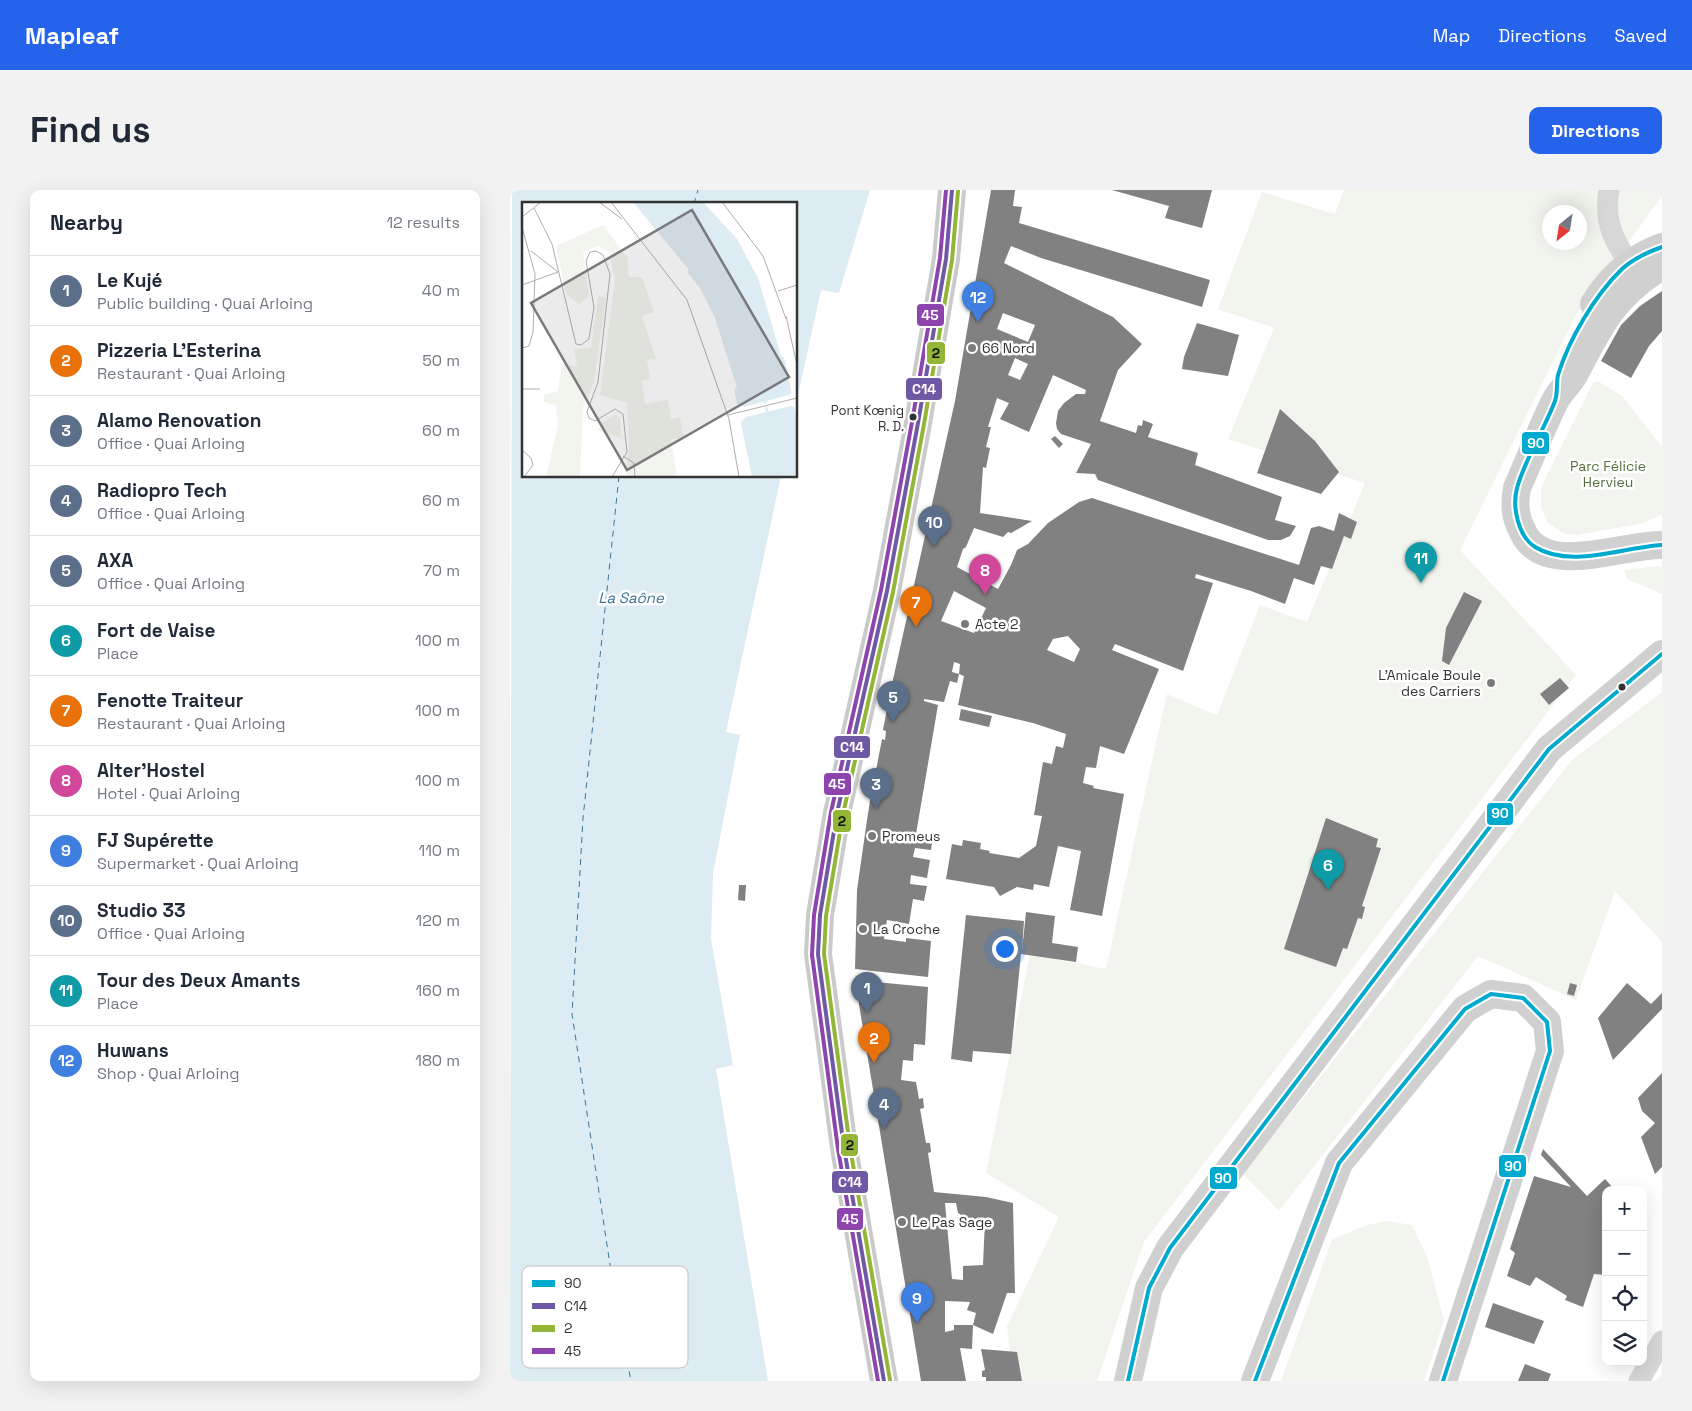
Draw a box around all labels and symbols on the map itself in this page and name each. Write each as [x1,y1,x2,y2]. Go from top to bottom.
inset map [522,202,798,478]
north arrow [1542,205,1587,250]
pin: 12 [962,281,994,322]
line badge: 45 [916,303,945,327]
text: 45 [921,306,939,324]
place label: 66 Nord [982,339,1035,357]
line badge: 2 [926,341,946,365]
marker: 66 Nord [966,342,978,354]
text: 2 [932,344,940,362]
line badge: C14 [905,377,943,401]
text: C14 [912,380,936,398]
place label: Pont Kœnig R. D. [831,402,904,435]
marker: Pont Kœnig R. D. [908,412,918,422]
line badge: 90 [1521,431,1550,455]
text: 90 [1527,434,1545,452]
park label: Parc Félicie Hervieu [1570,457,1646,491]
pin: 10 [918,506,950,547]
pin: 11 [1405,542,1437,583]
pin: 8 [969,554,1001,595]
pin: 7 [900,586,932,627]
water label: La Saône [598,588,665,607]
place label: Acte 2 [975,615,1018,633]
marker: Acte 2 [959,618,971,630]
place label: L'Amicale Boule des Carriers [1378,666,1481,700]
marker: L'Amicale Boule des Carriers [1485,677,1497,689]
pin: 5 [877,681,909,722]
unlabelled marker [1617,682,1627,692]
line badge: C14 [833,735,871,759]
text: C14 [840,738,864,756]
pin: 3 [860,768,892,809]
line badge: 45 [823,772,852,796]
text: 45 [828,775,846,793]
line badge: 90 [1486,802,1514,826]
text: 90 [1491,804,1509,822]
line badge: 2 [832,809,852,833]
text: 2 [838,812,846,830]
place label: Promeus [882,827,940,845]
marker: Promeus [866,830,878,842]
pin: 6 [1312,849,1344,890]
place label: La Croche [873,920,940,938]
marker: La Croche [857,923,869,935]
your location [992,936,1018,962]
pin: 1 [851,972,883,1013]
pin: 2 [858,1022,890,1063]
pin: 4 [868,1088,900,1129]
line badge: 2 [840,1133,859,1157]
text: 2 [846,1136,854,1154]
line badge: 90 [1498,1154,1527,1178]
text: 90 [1504,1157,1522,1175]
line badge: 90 [1209,1166,1238,1190]
text: 90 [1214,1169,1232,1187]
line badge: C14 [831,1170,869,1194]
text: C14 [838,1173,862,1191]
line badge: 45 [836,1207,864,1231]
text: 45 [841,1210,859,1228]
place label: Le Pas Sage [912,1213,992,1231]
marker: Le Pas Sage [896,1216,908,1228]
legend [522,1266,688,1368]
text: 90 [564,1274,582,1292]
pin: 9 [901,1282,933,1323]
text: C14 [564,1297,588,1315]
text: 2 [564,1319,572,1337]
text: 45 [564,1342,581,1360]

